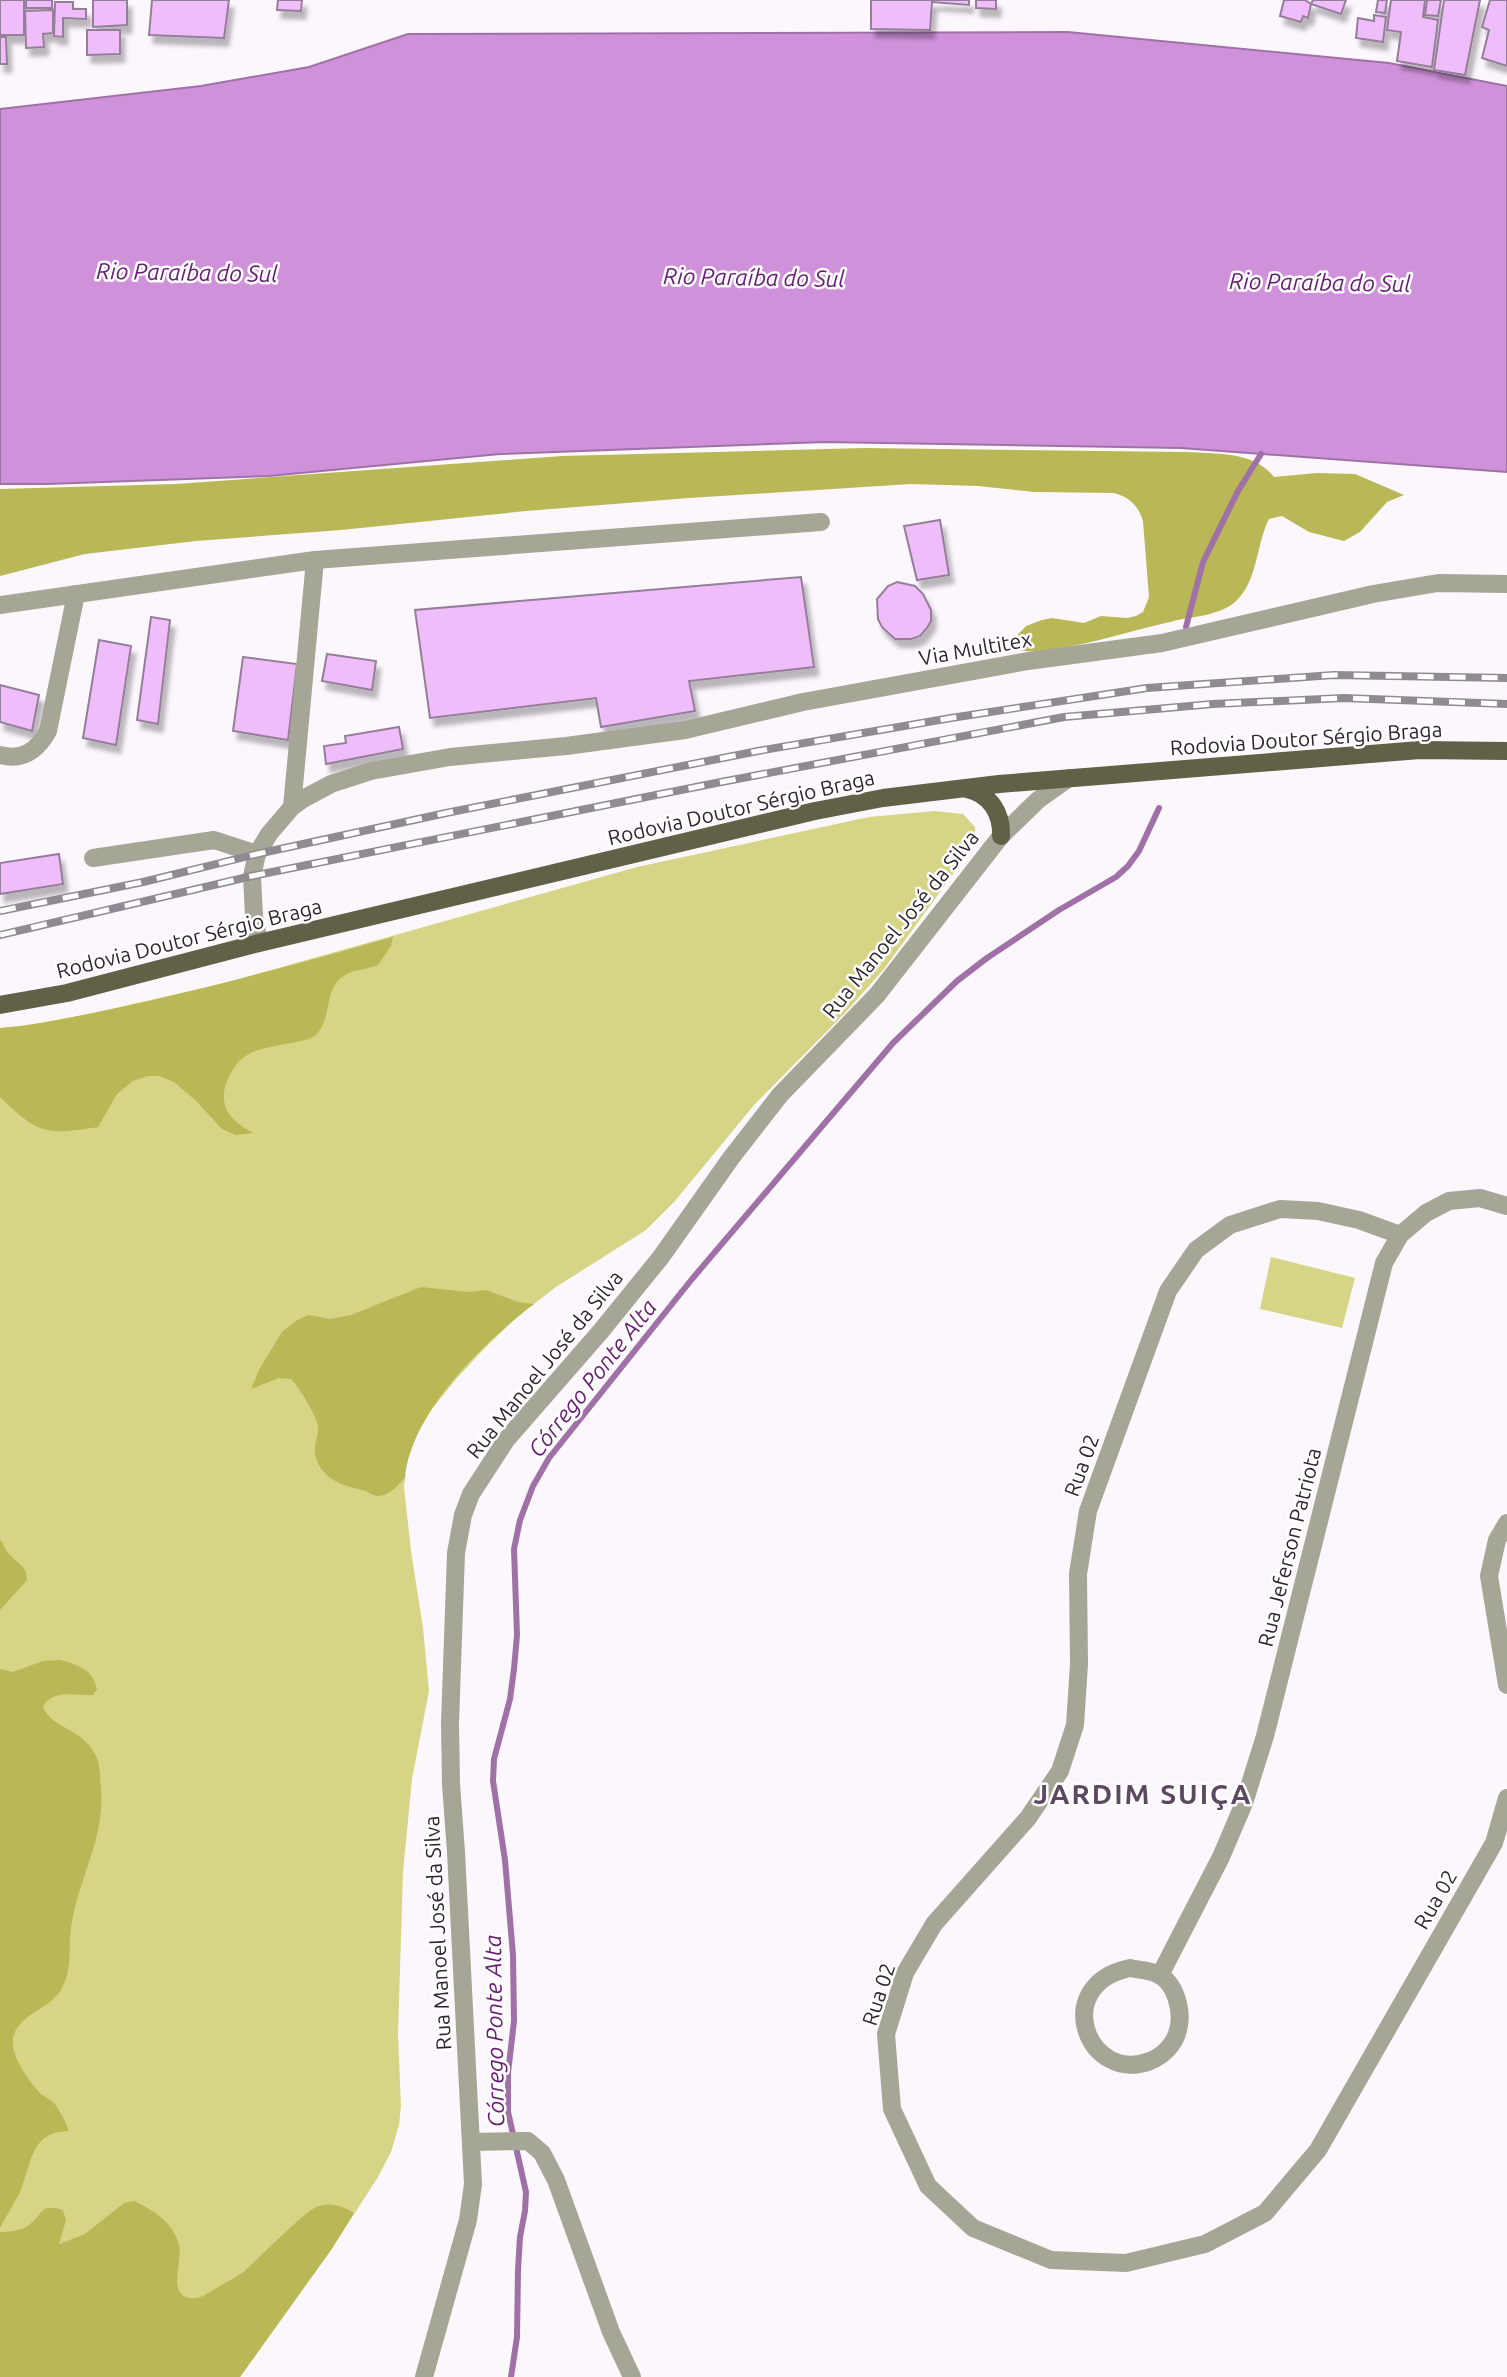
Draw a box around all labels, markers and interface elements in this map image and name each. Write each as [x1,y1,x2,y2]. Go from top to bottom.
water label: Rio Paraíba do Sul [96,258,279,286]
water label: Rio Paraíba do Sul [663,263,846,291]
water label: Rio Paraíba do Sul [1229,268,1412,296]
street label: Via Multitex [917,626,1034,670]
street label: Rodovia Doutor Sérgio Braga [1169,717,1443,759]
street label: Rodovia Doutor Sérgio Braga [605,765,877,849]
street label: Rua Manoel José da Silva [817,825,983,1023]
street label: Rodovia Doutor Sérgio Braga [54,893,324,983]
street label: Rua Manoel José da Silva [461,1265,627,1463]
water label: Córrego Ponte Alta [523,1294,661,1462]
street label: Rua 02 [1059,1431,1103,1499]
street label: Rua Jeferson Patriota [1253,1445,1325,1649]
district label: JARDIM SUIÇA [1034,1778,1252,1810]
street label: Rua Manoel José da Silva [419,1815,455,2051]
street label: Rua 02 [1409,1865,1461,1933]
water label: Córrego Ponte Alta [480,1935,508,2127]
street label: Rua 02 [857,1960,899,2028]

